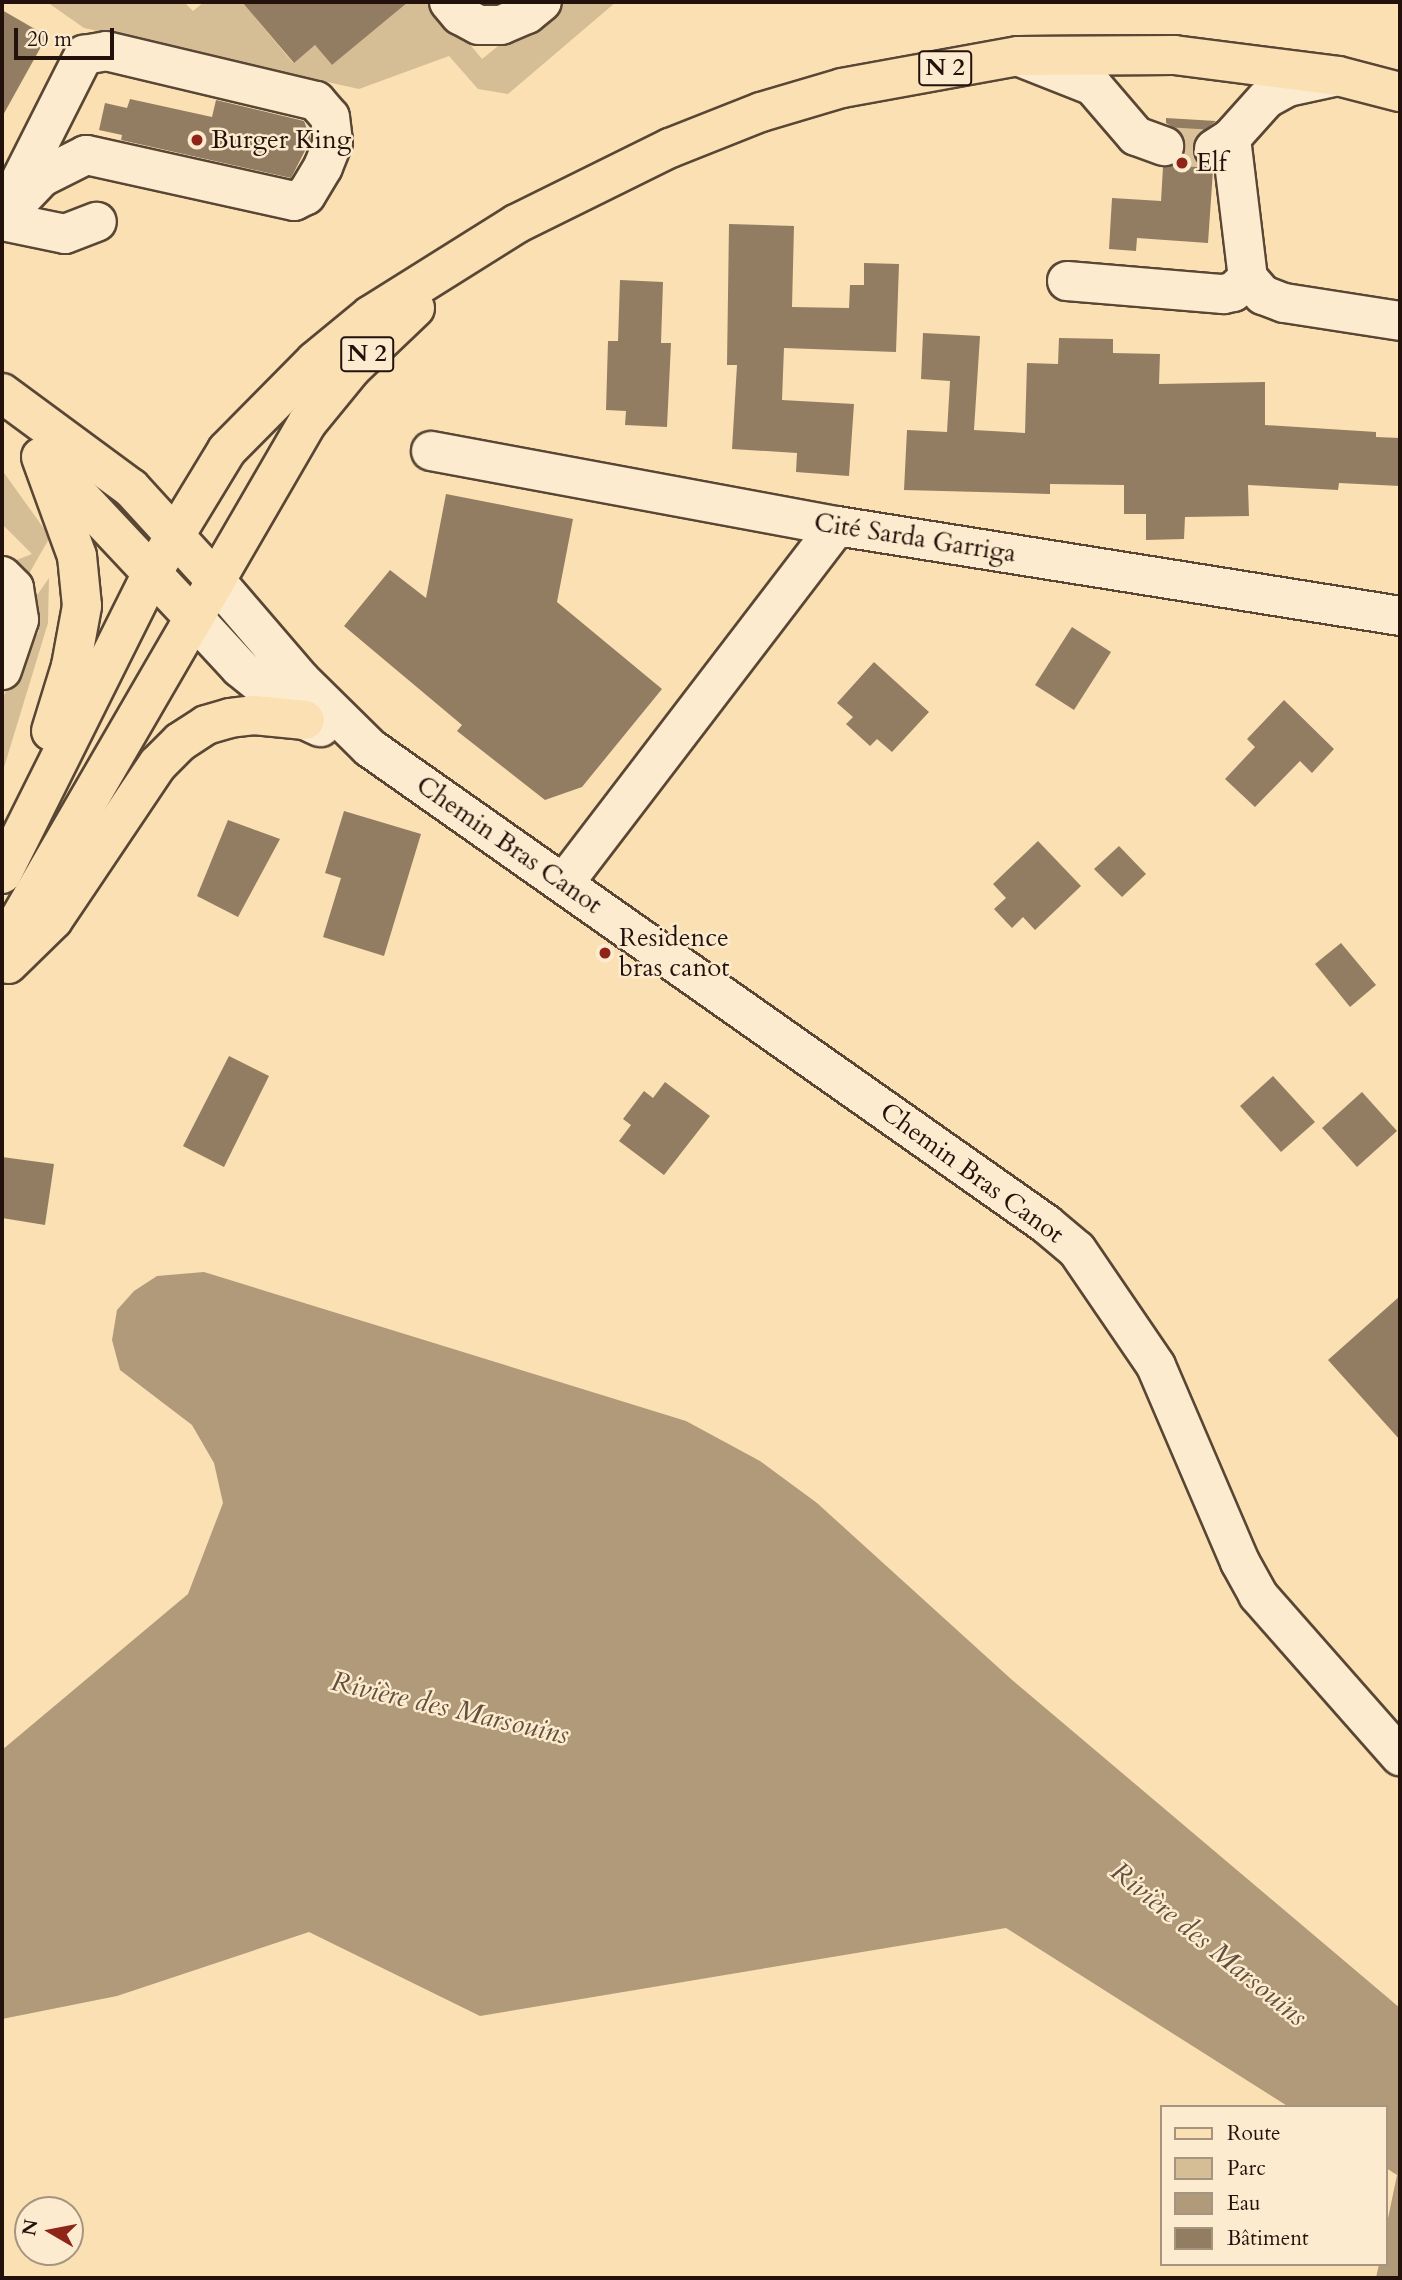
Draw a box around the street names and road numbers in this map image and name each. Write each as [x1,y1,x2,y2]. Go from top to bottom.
road number: N 2 [917,47,973,88]
road number: N 2 [339,334,395,374]
street label: Cité Sarda Garriga [812,507,1018,569]
street label: Chemin Bras Canot [410,769,608,921]
street label: Chemin Bras Canot [874,1096,1070,1250]

